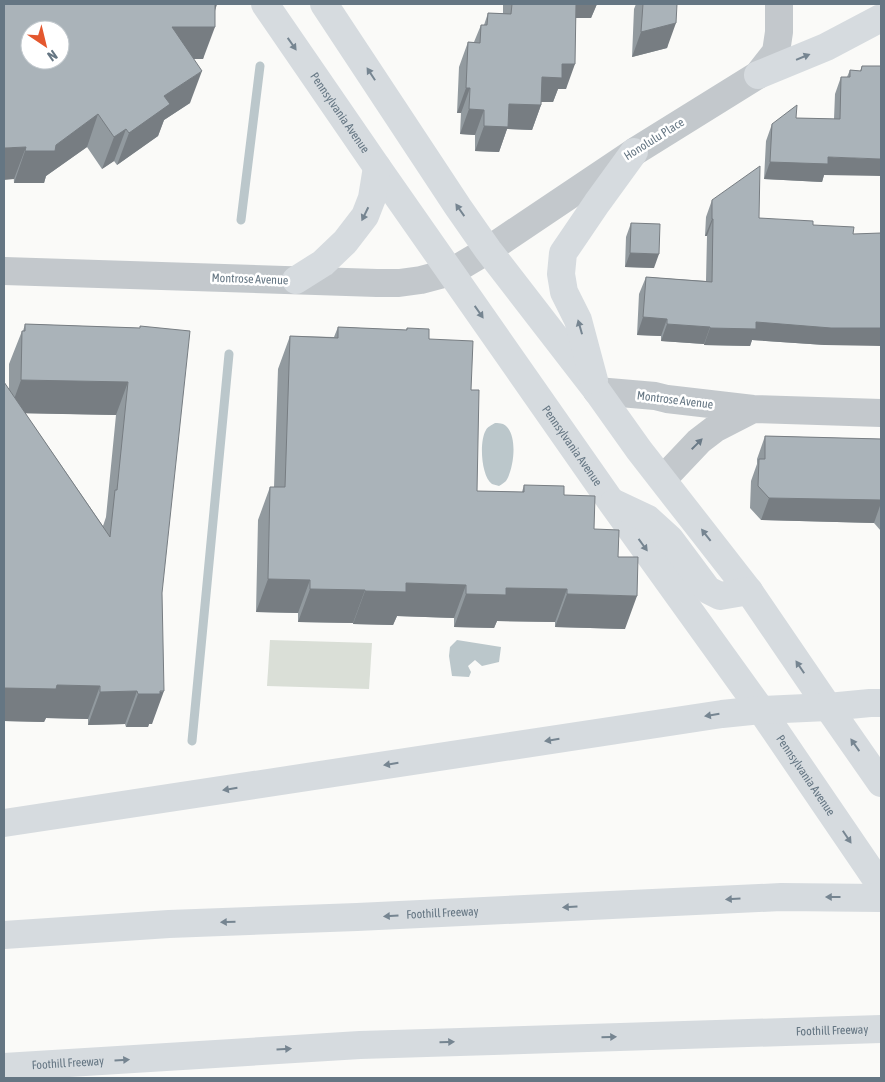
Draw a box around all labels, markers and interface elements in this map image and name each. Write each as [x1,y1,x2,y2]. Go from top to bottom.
north arrow [20,20,70,70]
one-way arrow [287,37,297,51]
text: N [44,47,60,65]
one-way arrow [796,52,810,60]
one-way arrow [366,67,376,81]
street label: Pennsylvania Avenue [307,70,372,156]
street label: Honolulu Place [621,115,687,163]
one-way arrow [455,203,465,217]
one-way arrow [361,206,369,221]
street label: Montrose Avenue [211,271,289,287]
one-way arrow [474,305,484,319]
one-way arrow [576,319,584,335]
street label: Montrose Avenue [636,388,714,412]
street label: Pennsylvania Avenue [539,403,605,489]
one-way arrow [691,439,703,451]
one-way arrow [701,528,711,541]
one-way arrow [637,538,648,551]
one-way arrow [796,660,805,673]
one-way arrow [704,712,720,720]
street label: Pennsylvania Avenue [773,732,838,818]
one-way arrow [543,736,559,744]
one-way arrow [849,739,860,752]
one-way arrow [383,761,399,769]
one-way arrow [222,785,238,793]
one-way arrow [843,830,852,844]
one-way arrow [824,893,840,901]
one-way arrow [725,896,741,904]
street label: Foothill Freeway [406,904,479,922]
one-way arrow [562,904,578,912]
one-way arrow [382,912,398,920]
one-way arrow [220,918,236,926]
street label: Foothill Freeway [796,1022,869,1039]
one-way arrow [601,1033,617,1041]
one-way arrow [439,1038,455,1046]
one-way arrow [277,1045,293,1053]
street label: Foothill Freeway [31,1054,105,1072]
one-way arrow [115,1055,131,1063]

